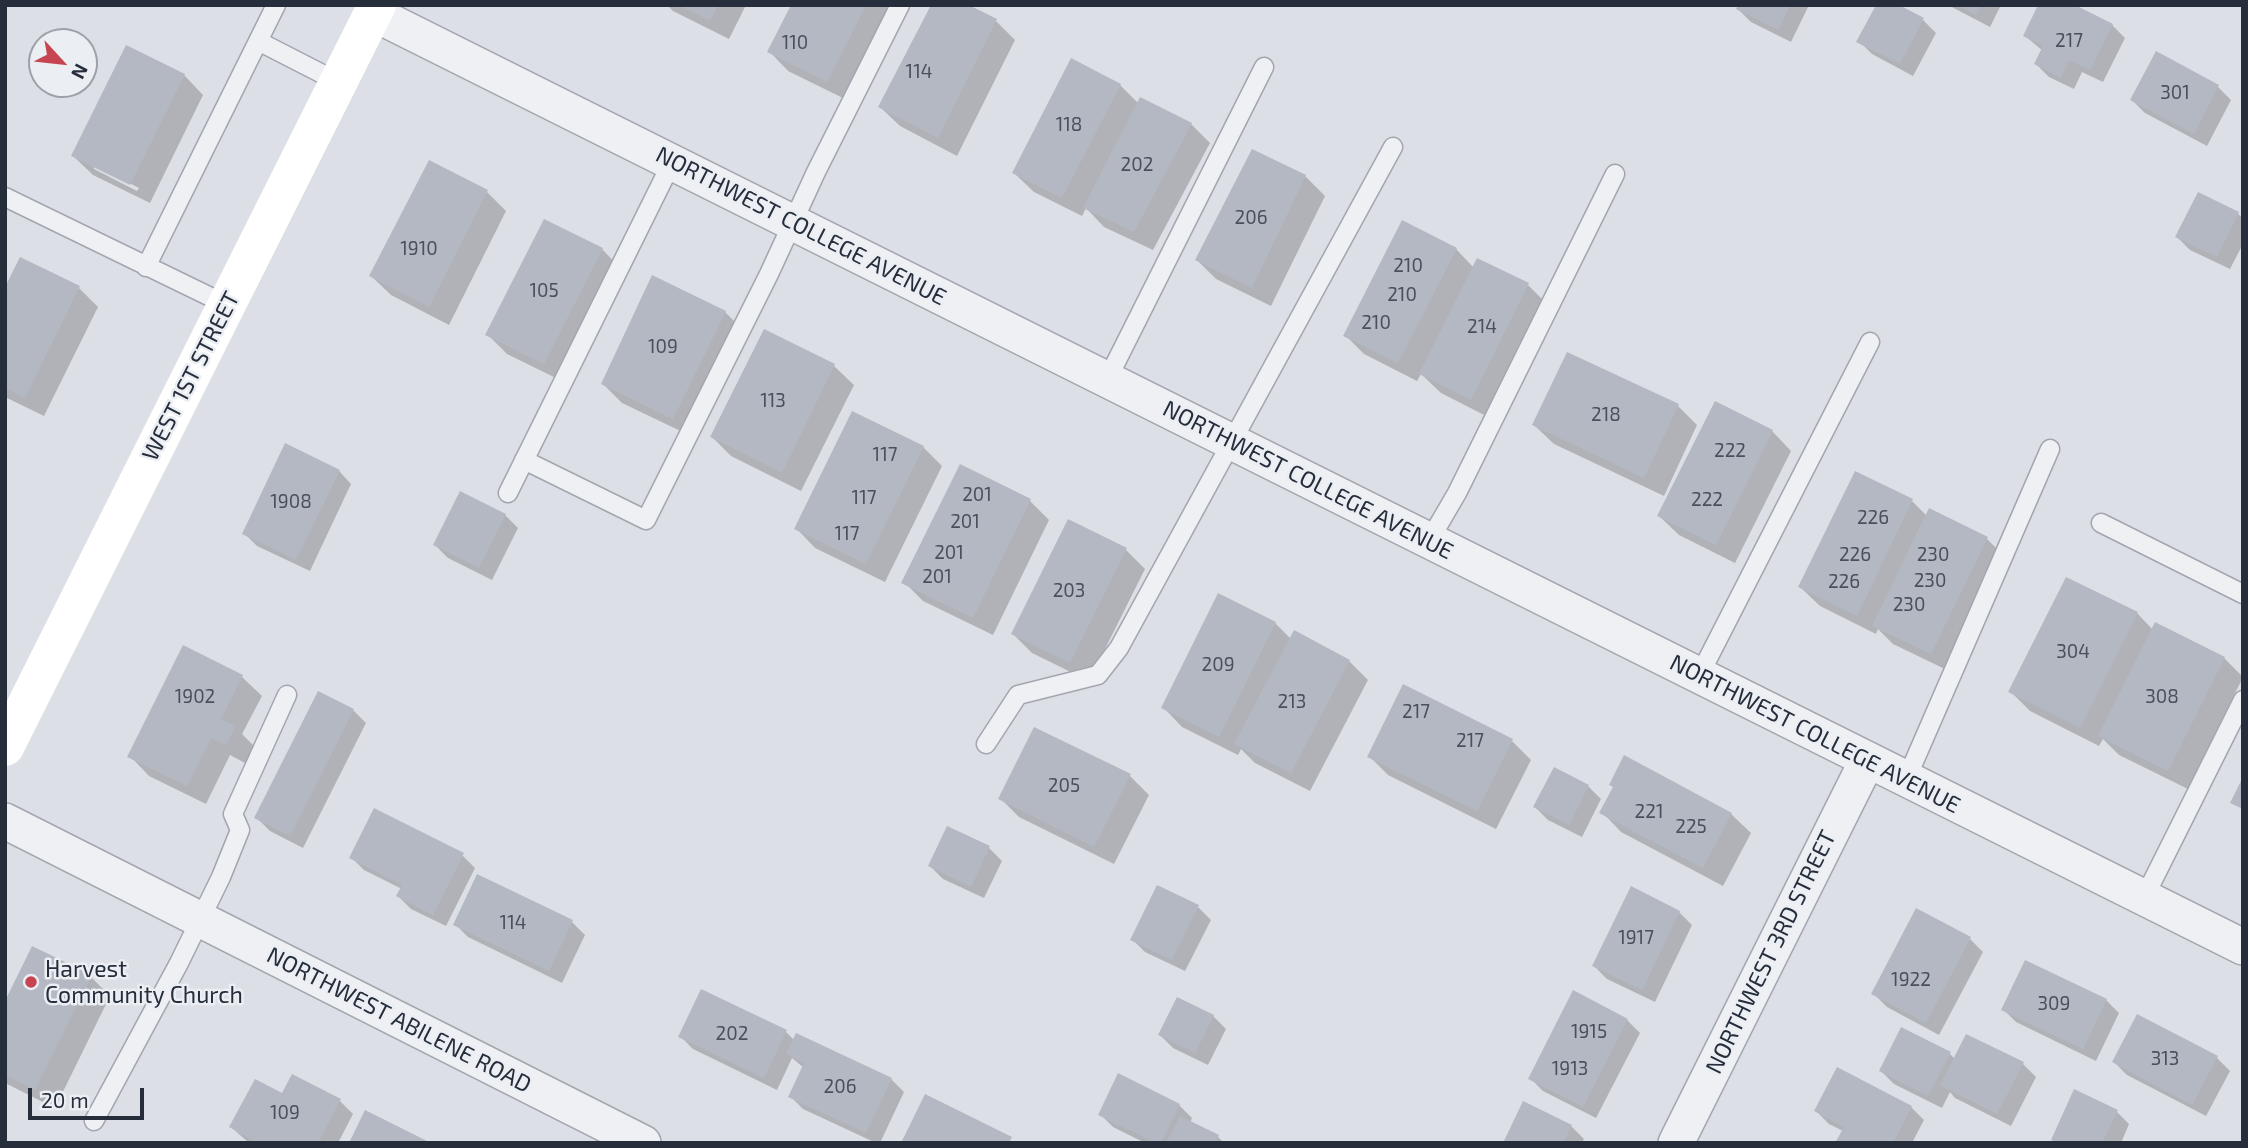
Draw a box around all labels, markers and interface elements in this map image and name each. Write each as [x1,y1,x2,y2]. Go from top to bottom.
north arrow [28,28,98,98]
house number: 217 [2055,30,2083,52]
house number: 110 [782,32,808,54]
text: N [67,61,94,83]
house number: 114 [906,61,932,83]
house number: 301 [2160,82,2190,104]
house number: 118 [1056,114,1082,136]
street label: NORTHWEST COLLEGE AVENUE [651,141,951,311]
house number: 202 [1121,154,1153,176]
house number: 206 [1234,207,1268,229]
house number: 1910 [400,238,438,260]
house number: 210 [1393,255,1423,277]
house number: 105 [529,280,559,302]
house number: 210 [1387,284,1417,306]
street label: WEST 1ST STREET [136,287,246,465]
house number: 210 [1361,312,1391,334]
house number: 214 [1467,316,1497,338]
house number: 109 [648,336,678,358]
house number: 113 [760,390,786,412]
street label: NORTHWEST COLLEGE AVENUE [1158,395,1458,565]
house number: 218 [1591,404,1621,426]
house number: 222 [1714,440,1746,462]
house number: 117 [873,444,897,466]
house number: 201 [962,484,992,506]
house number: 117 [852,487,876,509]
house number: 222 [1691,489,1723,511]
house number: 1908 [270,491,312,513]
house number: 226 [1857,507,1889,529]
house number: 201 [950,511,980,533]
house number: 117 [835,523,859,545]
house number: 201 [934,542,964,564]
house number: 226 [1839,544,1871,566]
house number: 230 [1917,544,1949,566]
house number: 201 [922,566,952,588]
house number: 230 [1914,570,1946,592]
house number: 226 [1828,571,1860,593]
house number: 203 [1053,580,1085,602]
house number: 230 [1893,594,1925,616]
house number: 304 [2056,641,2090,663]
street label: NORTHWEST COLLEGE AVENUE [1665,649,1965,819]
house number: 209 [1201,654,1235,676]
house number: 1902 [175,686,215,708]
house number: 308 [2145,686,2179,708]
house number: 213 [1278,691,1306,713]
house number: 217 [1402,701,1430,723]
house number: 217 [1456,730,1484,752]
house number: 205 [1048,775,1080,797]
house number: 221 [1635,801,1663,823]
house number: 225 [1675,816,1707,838]
street label: NORTHWEST 3RD STREET [1700,826,1842,1078]
house number: 114 [500,912,526,934]
house number: 1917 [1618,927,1654,949]
street label: NORTHWEST ABILENE ROAD [262,941,536,1099]
place label: Harvest Community Church [45,955,243,1009]
house number: 1922 [1891,969,1931,991]
marker: Harvest Community Church [23,974,39,990]
house number: 309 [2038,993,2070,1015]
house number: 1915 [1571,1021,1607,1043]
house number: 202 [716,1023,748,1045]
house number: 313 [2151,1048,2179,1070]
house number: 1913 [1552,1058,1588,1080]
scale bar [32,1074,147,1118]
house number: 206 [823,1076,857,1098]
text: 20 m [41,1087,89,1112]
house number: 109 [270,1102,300,1124]

